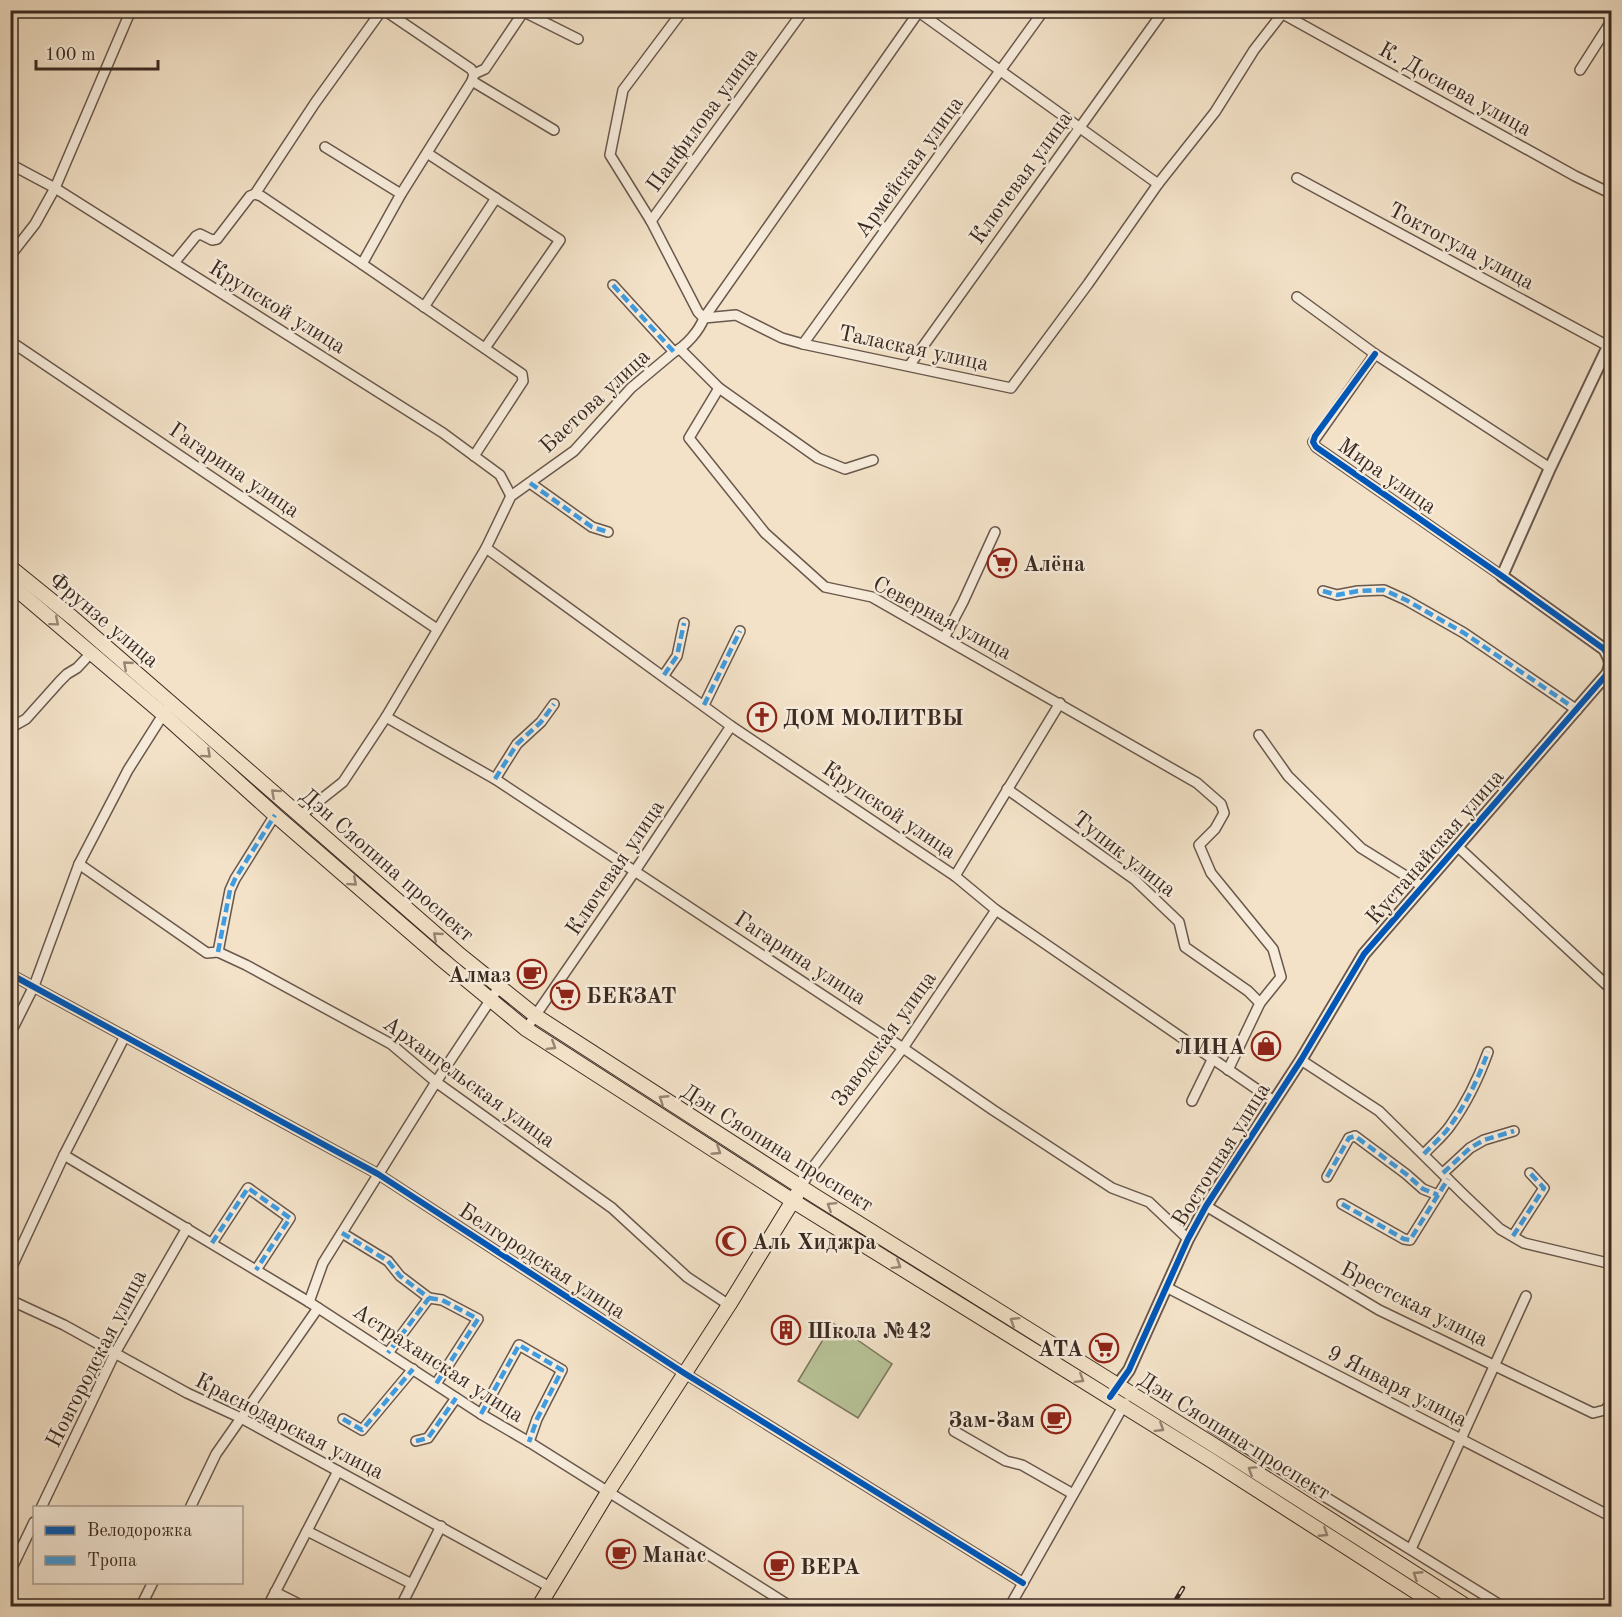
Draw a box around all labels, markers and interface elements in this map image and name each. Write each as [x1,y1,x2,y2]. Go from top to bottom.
scale bar [36,33,158,71]
street label: К. Досиева улица [1375,39,1535,141]
street label: Панфилова улица [643,44,762,196]
text: 100 m [45,46,96,64]
street label: Армейская улица [851,93,968,242]
street label: Ключевая улица [966,108,1077,249]
street label: Токтогула улица [1384,199,1538,295]
street label: Крупской улица [205,257,349,359]
street label: Талаская улица [837,322,991,376]
street label: Баетова улица [536,345,655,458]
street label: Гагарина улица [165,419,303,522]
street label: Мира улица [1333,435,1440,519]
supermarket icon: Алёна [986,547,1018,579]
place label: Алёна [1023,554,1085,576]
street label: Фрунзе улица [45,569,163,672]
street label: Северная улица [869,573,1015,665]
one-way arrow [48,615,59,626]
one-way arrow [123,661,134,672]
church icon: ДОМ МОЛИТВЫ [746,701,778,733]
place label: ДОМ МОЛИТВЫ [783,708,964,730]
one-way arrow [200,747,210,758]
street label: Крупской улица [818,758,960,864]
street label: Кустанайская улица [1362,765,1509,929]
street label: Дэн Сяопина проспект [296,784,478,947]
one-way arrow [271,789,281,800]
street label: Ключевая улица [562,796,669,940]
street label: Тупик улица [1068,808,1180,902]
one-way arrow [346,875,357,886]
street label: Гагарина улица [730,908,870,1009]
one-way arrow [433,932,444,943]
cafe icon: Алмаз [516,958,548,990]
place label: Алмаз [448,965,511,987]
street label: Заводская улица [828,967,941,1111]
supermarket icon: БЕКЗАТ [549,979,581,1011]
place label: БЕКЗАТ [586,986,677,1008]
street label: Архангельская улица [378,1013,559,1153]
shop icon: ЛИНА [1250,1030,1282,1062]
place label: ЛИНА [1175,1037,1245,1059]
one-way arrow [546,1038,556,1050]
street label: Восточная улица [1169,1079,1275,1231]
street label: Дэн Сяопина проспект [677,1081,877,1217]
one-way arrow [658,1095,669,1106]
one-way arrow [710,1144,721,1155]
street label: Белгородская улица [455,1200,629,1324]
one-way arrow [827,1202,837,1214]
mosque icon: Аль Хиджра [715,1225,747,1257]
place label: Аль Хиджра [752,1232,876,1254]
one-way arrow [890,1257,901,1268]
street label: Брестская улица [1337,1258,1492,1352]
street label: Новгородская улица [42,1266,151,1451]
street label: Астраханская улица [349,1300,527,1427]
building icon: Школа №42 [770,1314,802,1346]
one-way arrow [1010,1317,1021,1328]
place label: Школа №42 [807,1321,932,1343]
supermarket icon: АТА [1088,1332,1120,1364]
place label: АТА [1038,1339,1083,1361]
street label: 9 Января улица [1323,1342,1471,1432]
street label: Дэн Сяопина проспект [1134,1369,1334,1505]
street label: Краснодарская улица [191,1370,387,1484]
one-way arrow [1074,1371,1084,1383]
cafe icon: Зам-Зам [1040,1403,1072,1435]
place label: Зам-Зам [948,1410,1035,1432]
one-way arrow [1153,1421,1164,1432]
one-way arrow [1248,1467,1259,1478]
legend [33,1506,243,1584]
text: Велодорожка [87,1522,192,1540]
one-way arrow [1318,1525,1328,1537]
cafe icon: Манас [605,1538,637,1570]
place label: Манас [642,1545,707,1567]
cafe icon: ВЕРА [763,1550,795,1582]
text: Тропа [87,1552,137,1570]
place label: ВЕРА [800,1557,861,1579]
one-way arrow [1413,1571,1424,1582]

